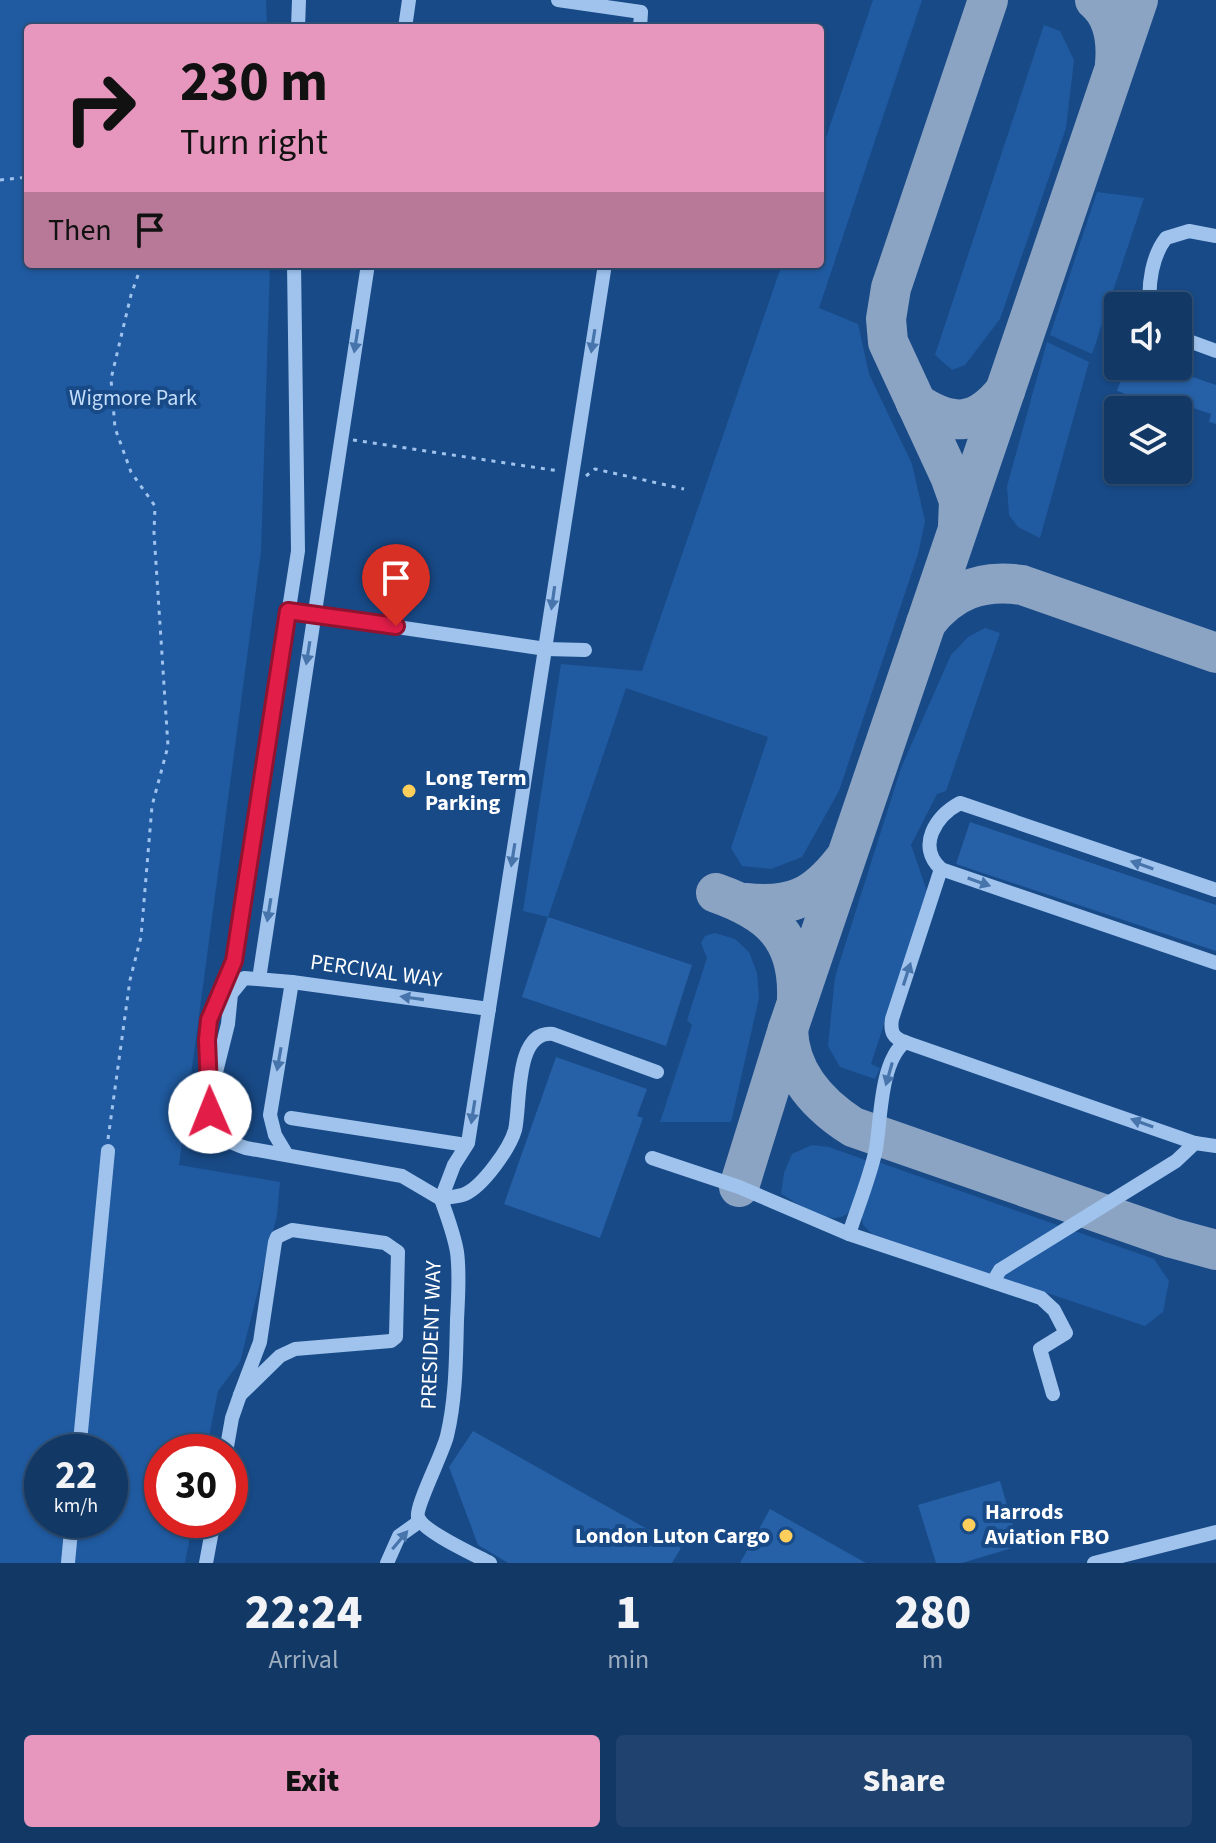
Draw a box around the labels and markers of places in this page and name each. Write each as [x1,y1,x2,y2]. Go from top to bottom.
pin [362,544,430,626]
place label: Long Term Parking [425,762,527,819]
marker: Long Term Parking [400,782,418,800]
place label: Harrods Aviation FBO [984,1496,1110,1553]
marker: Harrods Aviation FBO [960,1516,978,1534]
place label: London Luton Cargo [575,1520,770,1552]
marker: London Luton Cargo [777,1527,795,1545]

